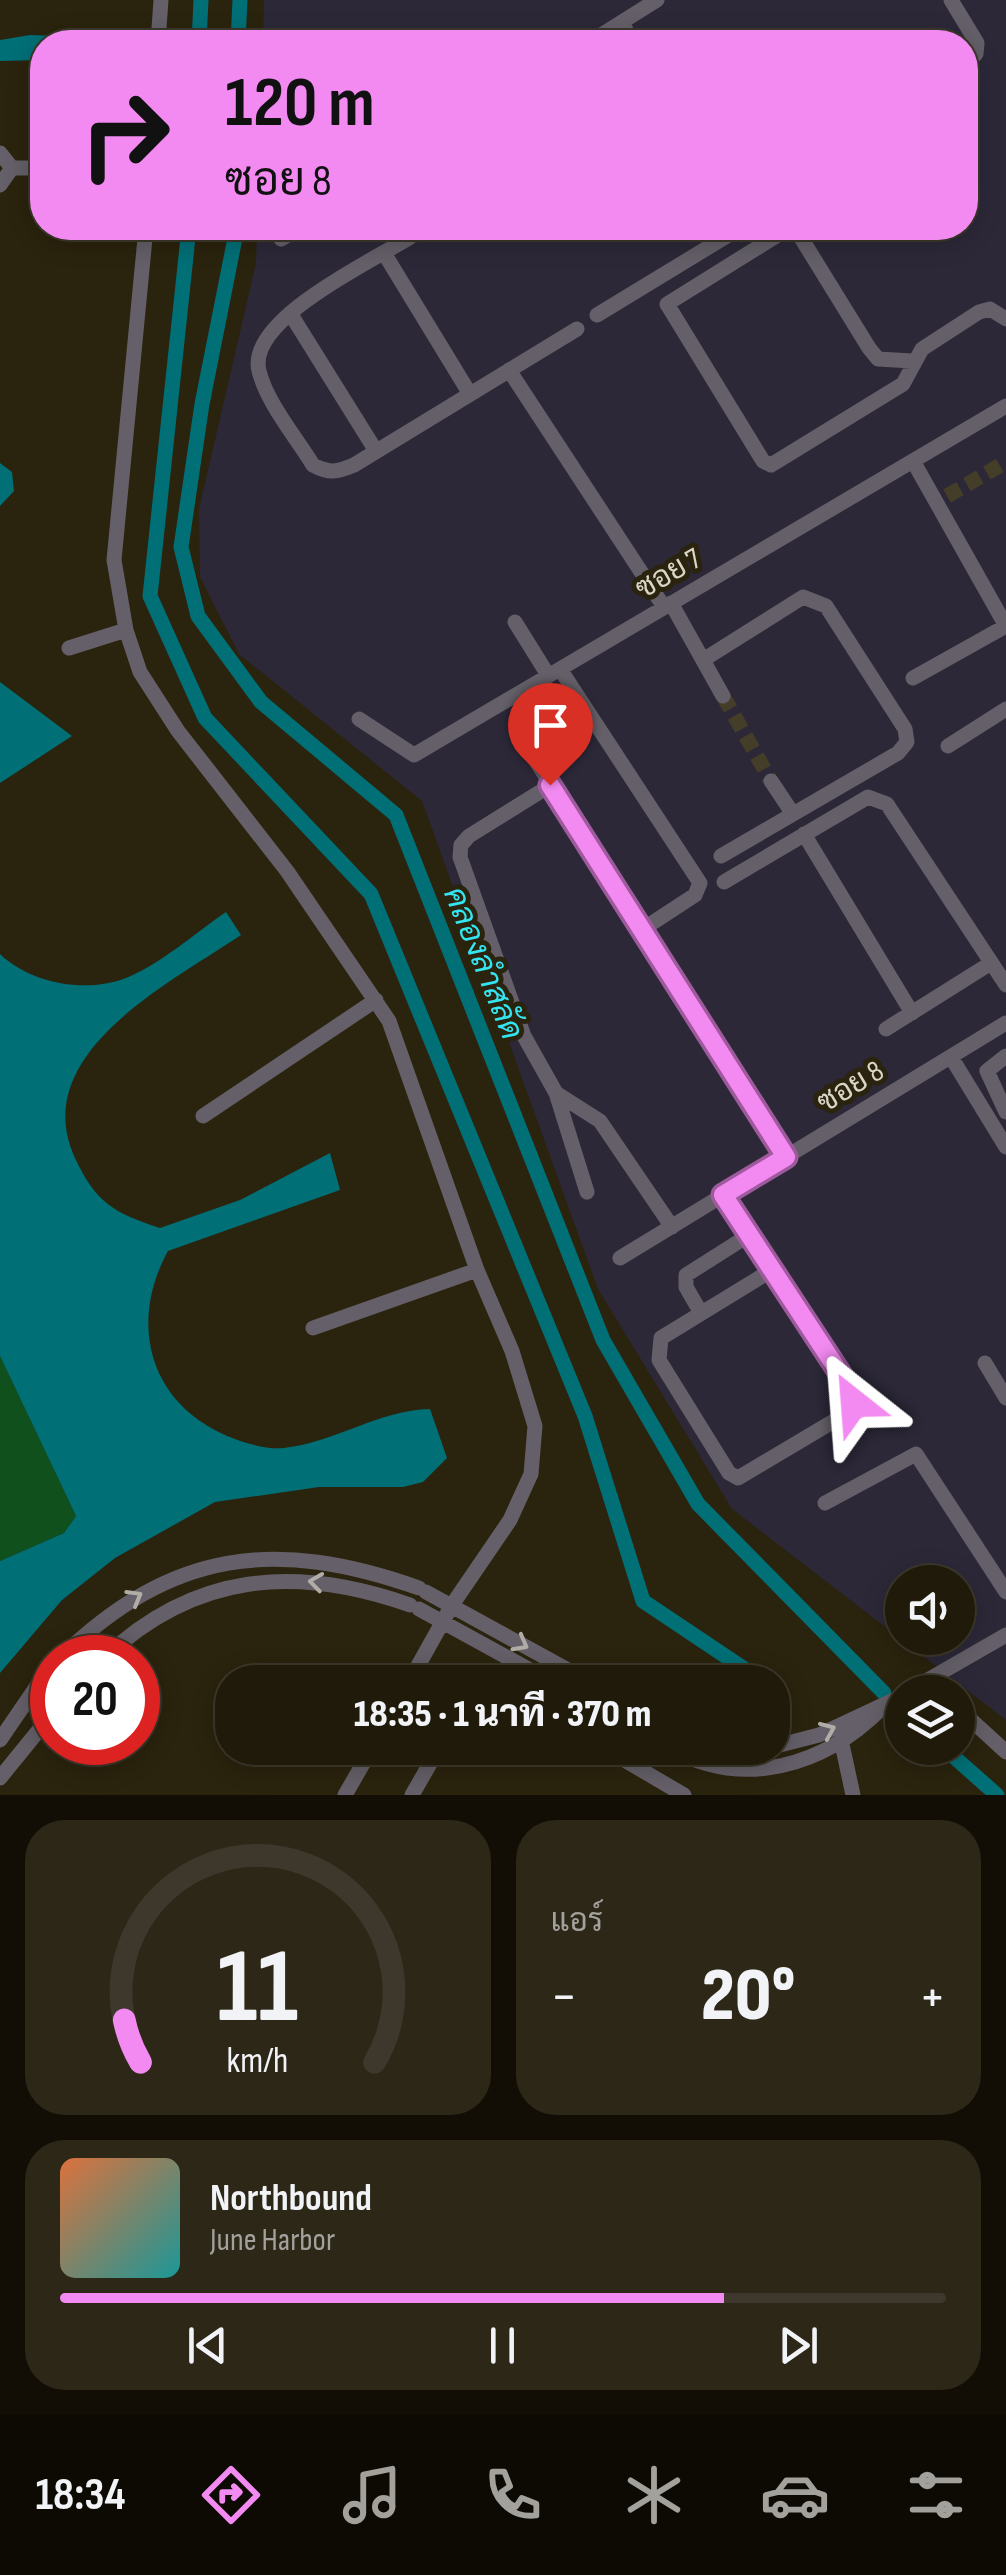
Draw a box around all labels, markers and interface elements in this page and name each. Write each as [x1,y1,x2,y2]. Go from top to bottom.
text: 120 m [225,62,375,146]
icon: right [60,70,190,200]
text: ซอย 8 [225,154,332,209]
street label: ซอย 7 [629,541,708,607]
pin [508,683,593,786]
icon: arrive [523,698,578,753]
water label: คลองลำสลัด [434,881,532,1046]
street label: ซอย 8 [811,1053,890,1121]
position arrow [802,1351,906,1455]
map controls [885,1565,975,1765]
button: sound [885,1565,975,1655]
one-way arrow [308,1572,324,1593]
one-way arrow [124,1590,142,1609]
one-way arrow [510,1631,528,1651]
speed limit sign: 20 [30,1635,160,1765]
button: layers [885,1675,975,1765]
text: 18:35 · 1 นาที · 370 m [354,1692,651,1737]
one-way arrow [818,1722,836,1742]
text: แอร์ [551,1902,603,1941]
text: 11 [217,1926,299,2051]
text: 20° [701,1951,795,2042]
text: − [551,1964,577,2031]
text: + [919,1964,946,2031]
text: km/h [227,2040,289,2083]
text: Northbound [210,2176,372,2221]
text: June Harbor [210,2221,335,2260]
icon: previous [180,2318,235,2373]
icon: pause [475,2318,530,2373]
icon: next [771,2318,826,2373]
icon: directions [196,2460,266,2530]
icon: music [337,2460,407,2530]
icon: phone [478,2460,548,2530]
icon: climate [619,2460,689,2530]
icon: car [760,2460,830,2530]
icon: filters [901,2460,971,2530]
text: 18:34 [35,2468,125,2523]

